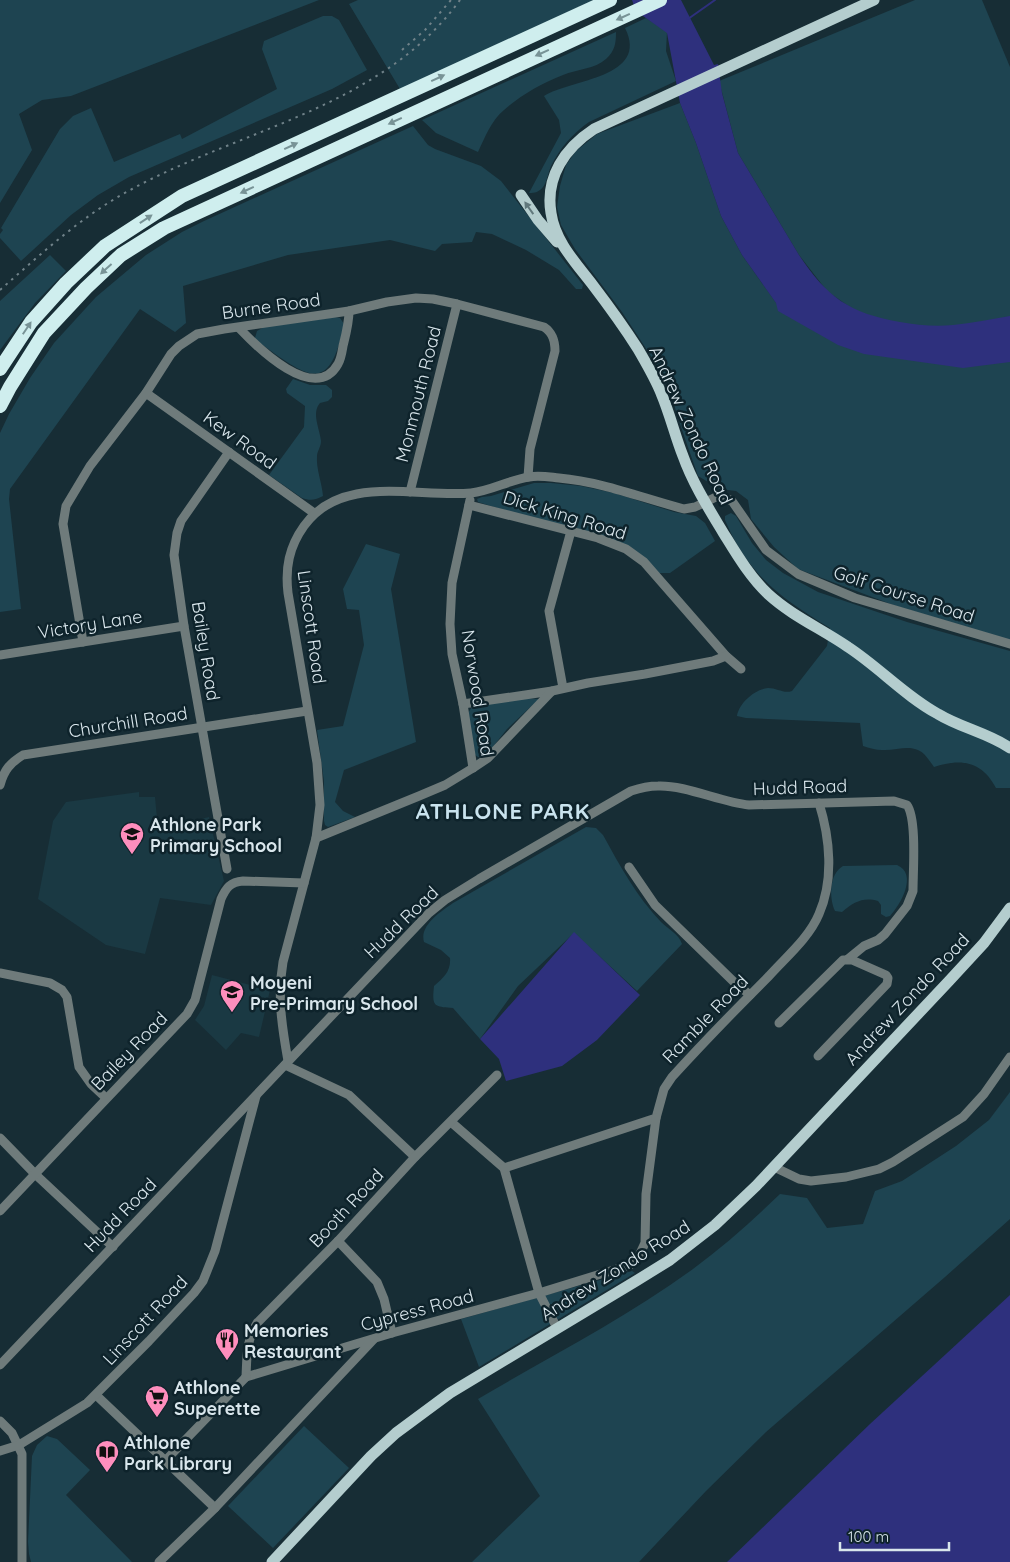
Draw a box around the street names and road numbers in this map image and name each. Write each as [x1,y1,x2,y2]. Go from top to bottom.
street label: Burne Road [220,288,322,324]
street label: Monmouth Road [390,323,446,465]
street label: Andrew Zondo Road [644,342,738,508]
street label: Kew Road [199,406,281,474]
street label: Dick King Road [500,485,630,545]
street label: Golf Course Road [831,560,977,628]
street label: Linscott Road [293,569,331,685]
street label: Bailey Road [187,600,225,702]
street label: Victory Lane [36,604,144,644]
street label: Norwood Road [457,628,499,758]
street label: Churchill Road [67,701,189,743]
street label: Hudd Road [752,774,848,800]
street label: Hudd Road [359,881,443,963]
street label: Andrew Zondo Road [840,928,974,1070]
street label: Ramble Road [657,970,753,1068]
street label: Bailey Road [86,1007,172,1095]
street label: Booth Road [304,1164,388,1252]
street label: Hudd Road [79,1173,161,1257]
street label: Andrew Zondo Road [536,1215,694,1325]
street label: Linscott Road [98,1270,192,1370]
street label: Cypress Road [358,1284,476,1336]

